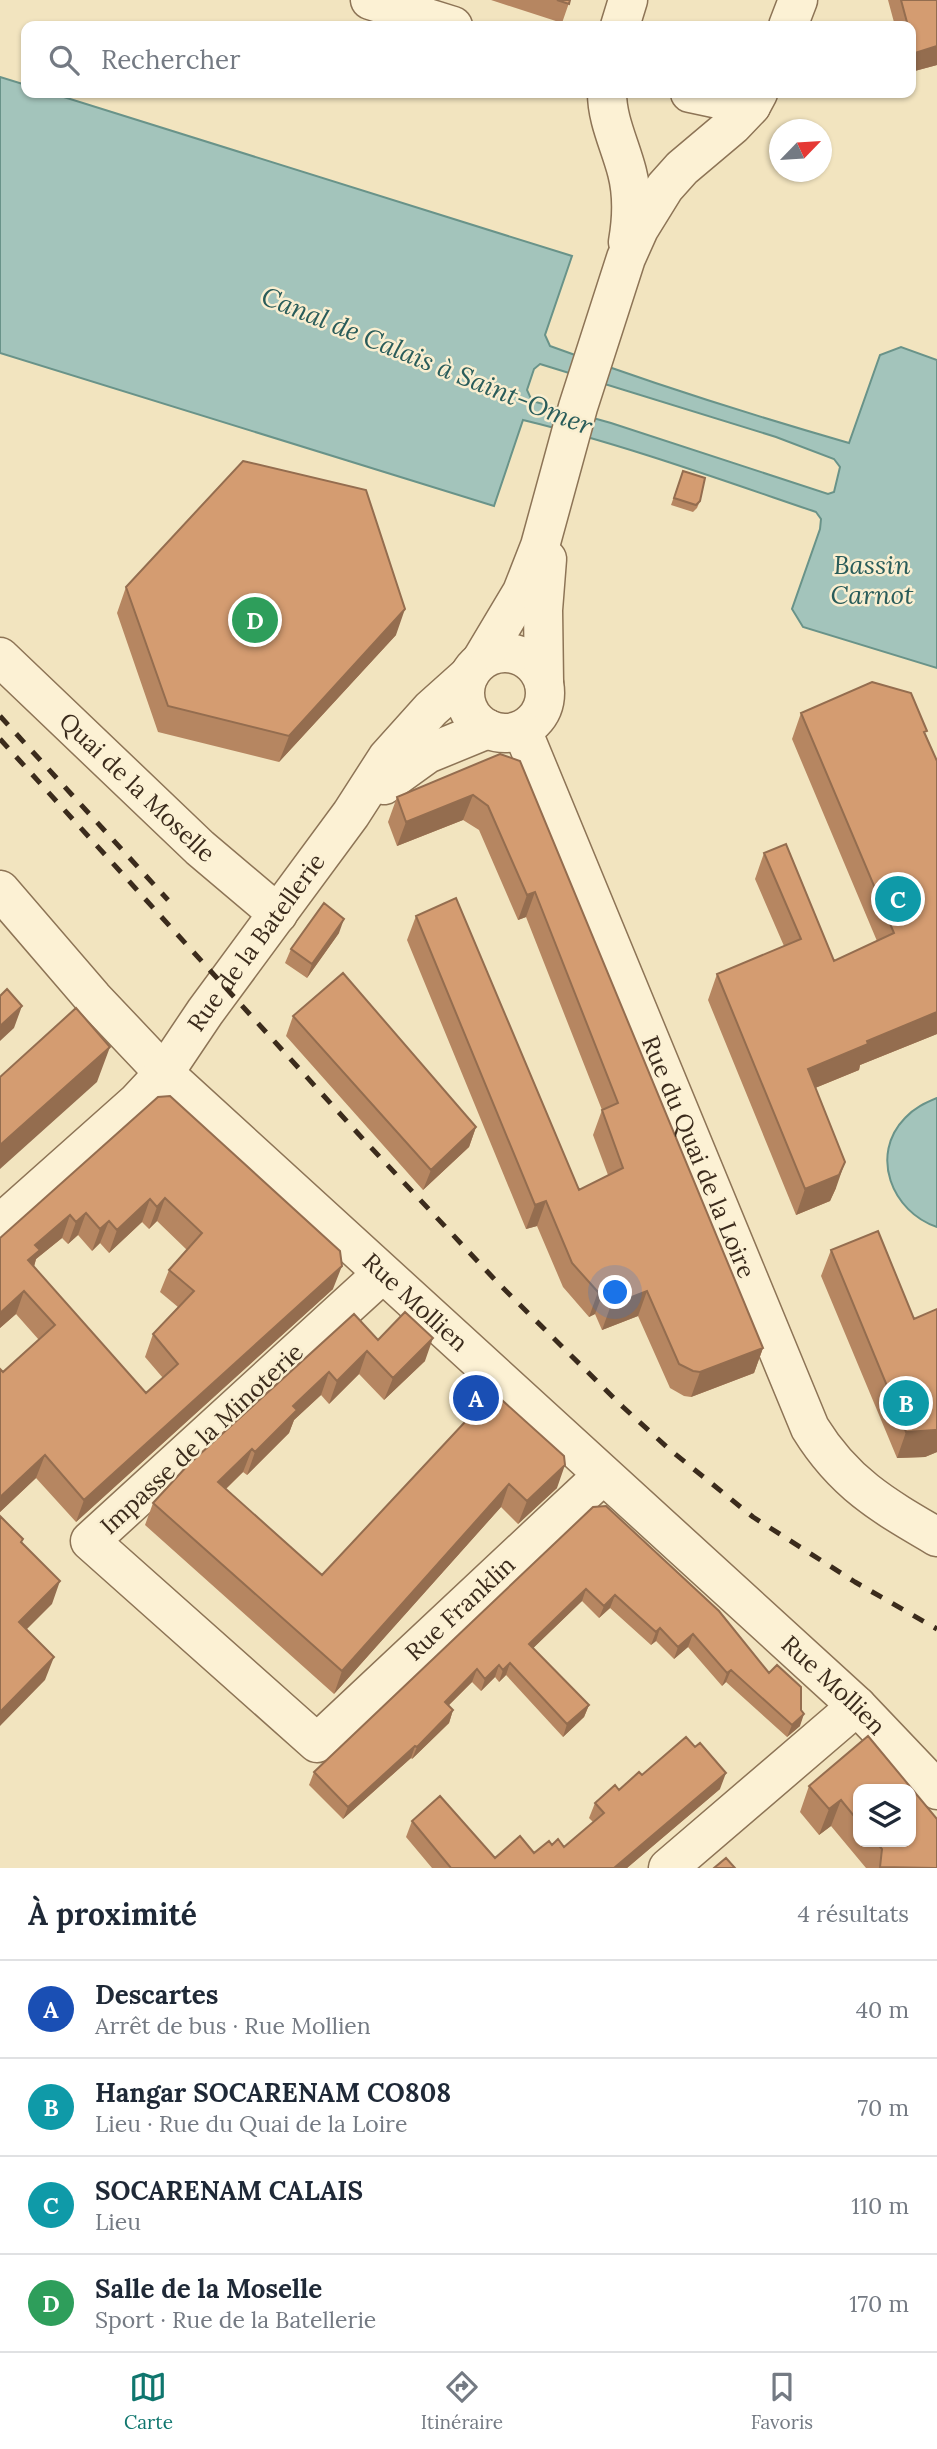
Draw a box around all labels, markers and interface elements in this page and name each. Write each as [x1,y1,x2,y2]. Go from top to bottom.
search box [21,21,916,98]
icon: search [45,41,83,79]
text: Rechercher [101,43,240,76]
north arrow [769,119,832,182]
water label: Canal de Calais à Saint-Omer [257,279,598,442]
water label: Bassin Carnot [831,548,914,611]
pin: D [232,594,278,646]
street label: Quai de la Moselle [53,706,221,869]
street label: Rue de la Batellerie [180,847,332,1037]
pin: C [875,873,921,925]
street label: Rue du Quai de la Loire [635,1031,762,1283]
street label: Rue Mollien [356,1246,475,1358]
your location [598,1275,632,1309]
street label: Impasse de la Minoterie [94,1336,310,1541]
pin: A [453,1372,499,1424]
pin: B [883,1377,929,1429]
street label: Rue Franklin [398,1549,522,1667]
street label: Rue Mollien [775,1628,892,1741]
map controls [853,1784,916,1847]
button: layers [853,1784,916,1847]
text: À proximité [28,1895,197,1933]
text: 4 résultats [797,1899,909,1928]
text: Descartes [95,1978,218,2011]
text: A [43,1995,59,2024]
text: 40 m [856,1995,909,2024]
text: Arrêt de bus · Rue Mollien [95,2011,371,2040]
text: Hangar SOCARENAM CO808 [95,2076,451,2109]
text: B [43,2093,59,2122]
text: 70 m [858,2093,909,2122]
text: Lieu · Rue du Quai de la Loire [95,2109,407,2138]
text: SOCARENAM CALAIS [95,2174,363,2207]
text: C [43,2191,59,2220]
text: 110 m [851,2191,909,2220]
text: Lieu [95,2207,141,2236]
text: Salle de la Moselle [95,2272,322,2305]
text: D [42,2289,60,2318]
text: 170 m [849,2289,909,2318]
text: Sport · Rue de la Batellerie [95,2305,376,2334]
tab: Carte [124,2368,173,2434]
tab: Itinéraire [421,2368,503,2434]
tab: Favoris [751,2368,813,2434]

